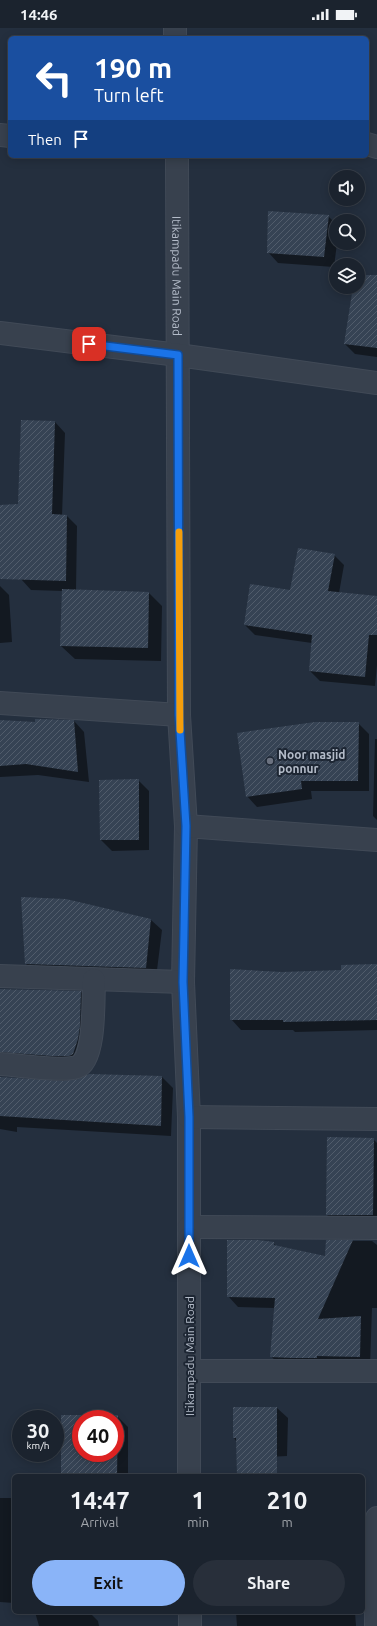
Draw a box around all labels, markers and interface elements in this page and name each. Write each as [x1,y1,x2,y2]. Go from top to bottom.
text: 14:46 [20,6,58,23]
icon: left [28,52,80,104]
text: 190 m [94,52,172,83]
text: Turn left [94,85,164,105]
icon: arrive [70,128,92,150]
text: Then [28,131,62,148]
map controls [329,170,365,294]
button: sound [329,170,365,206]
button: search [329,214,365,250]
street label: Itikampadu Main Road [171,216,184,336]
button: layers [329,258,365,294]
pin [72,327,106,361]
icon: arrive [78,333,100,355]
place label: Noor masjid ponnur [278,748,346,775]
marker: Noor masjid ponnur [265,756,275,766]
position arrow [168,1235,210,1277]
street label: Itikampadu Main Road [183,1296,196,1416]
speed limit sign: 40 [72,1410,124,1462]
text: 30 [27,1419,49,1442]
text: km/h [26,1440,50,1451]
text: 14:47 [70,1487,130,1514]
text: 1 [191,1487,205,1514]
text: 210 [267,1487,307,1514]
text: Arrival [81,1515,119,1529]
text: min [187,1515,209,1529]
text: m [281,1515,293,1529]
button: Exit [32,1560,185,1606]
button: Share [193,1560,345,1606]

